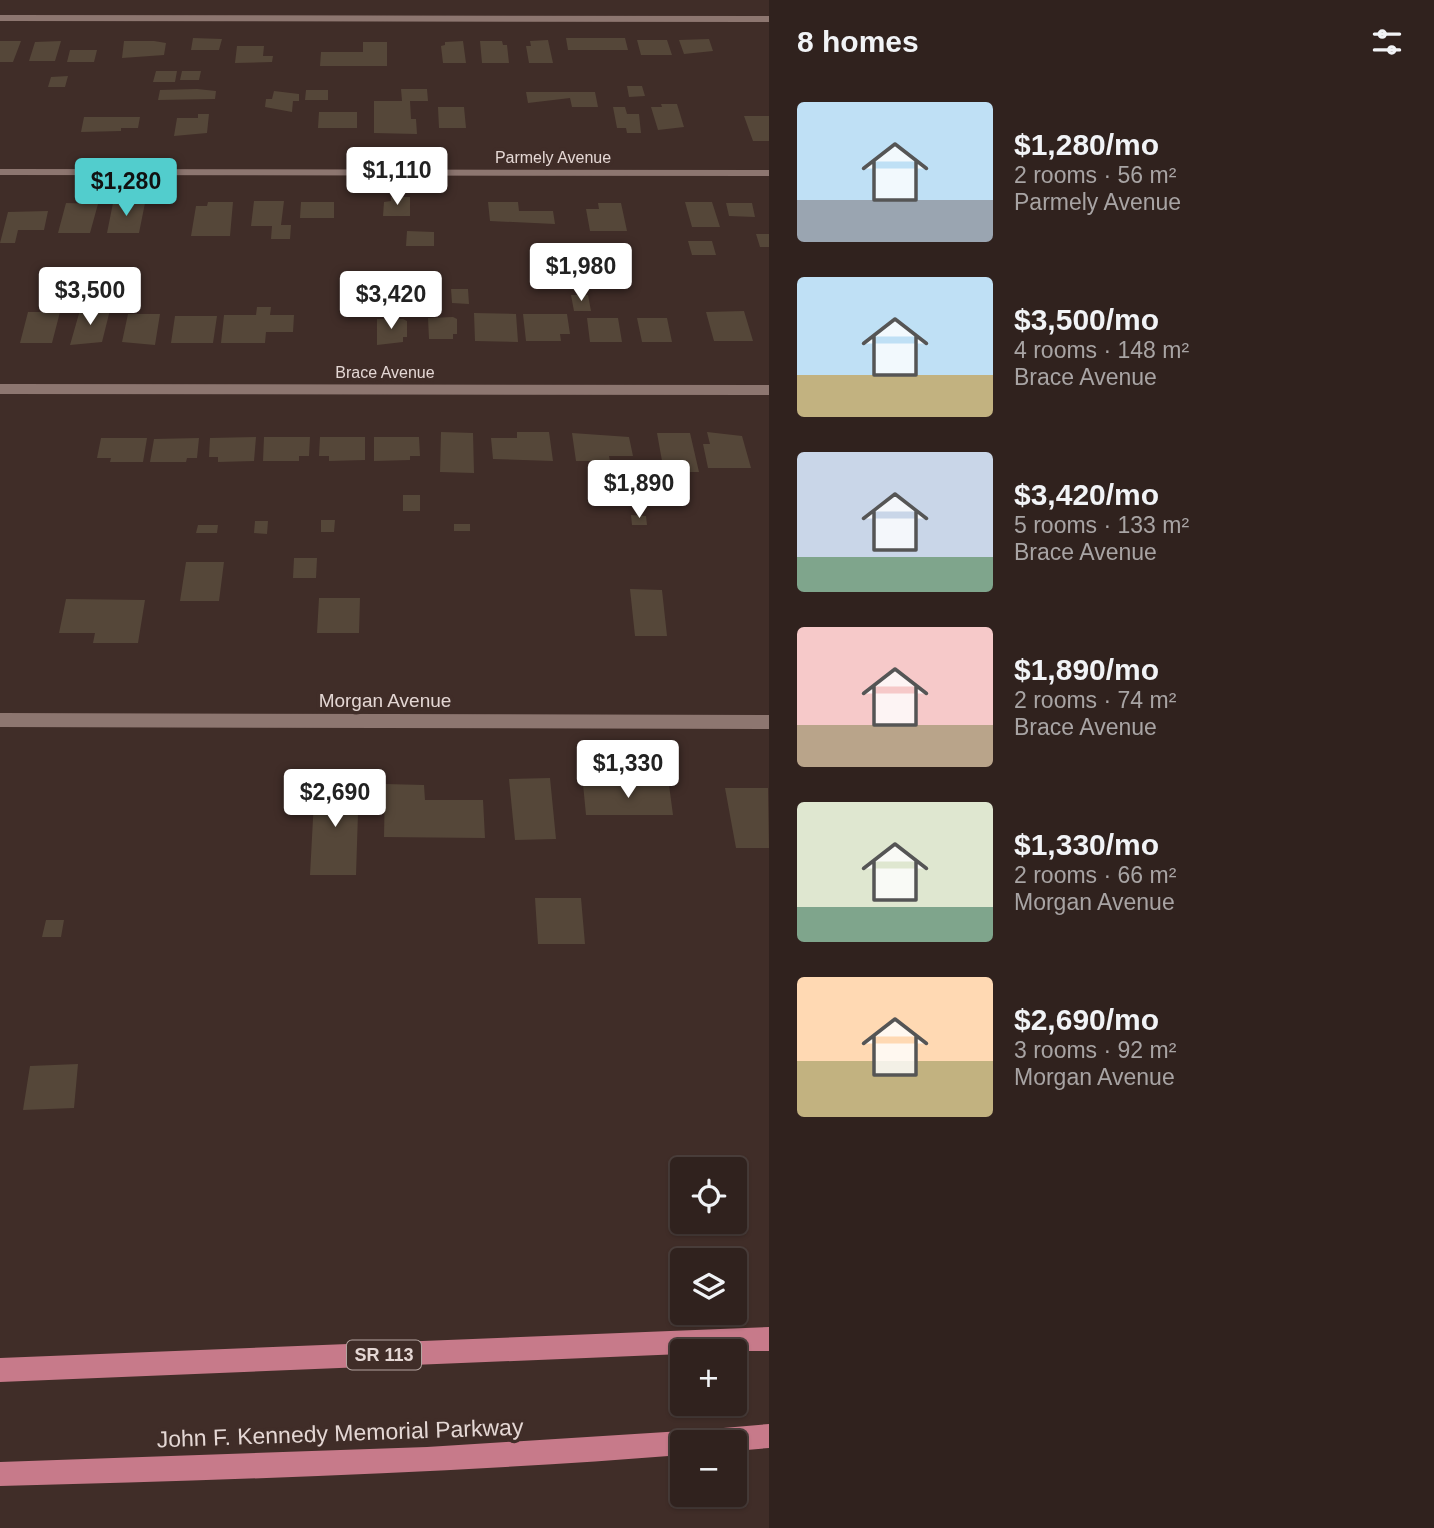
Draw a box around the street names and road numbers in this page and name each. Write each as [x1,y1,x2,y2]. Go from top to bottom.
street label: Parmely Avenue [495,149,611,166]
street label: Brace Avenue [335,364,435,381]
street label: Morgan Avenue [319,690,451,711]
road number: SR 113 [347,1340,421,1370]
street label: John F. Kennedy Memorial Parkway [156,1414,524,1452]

